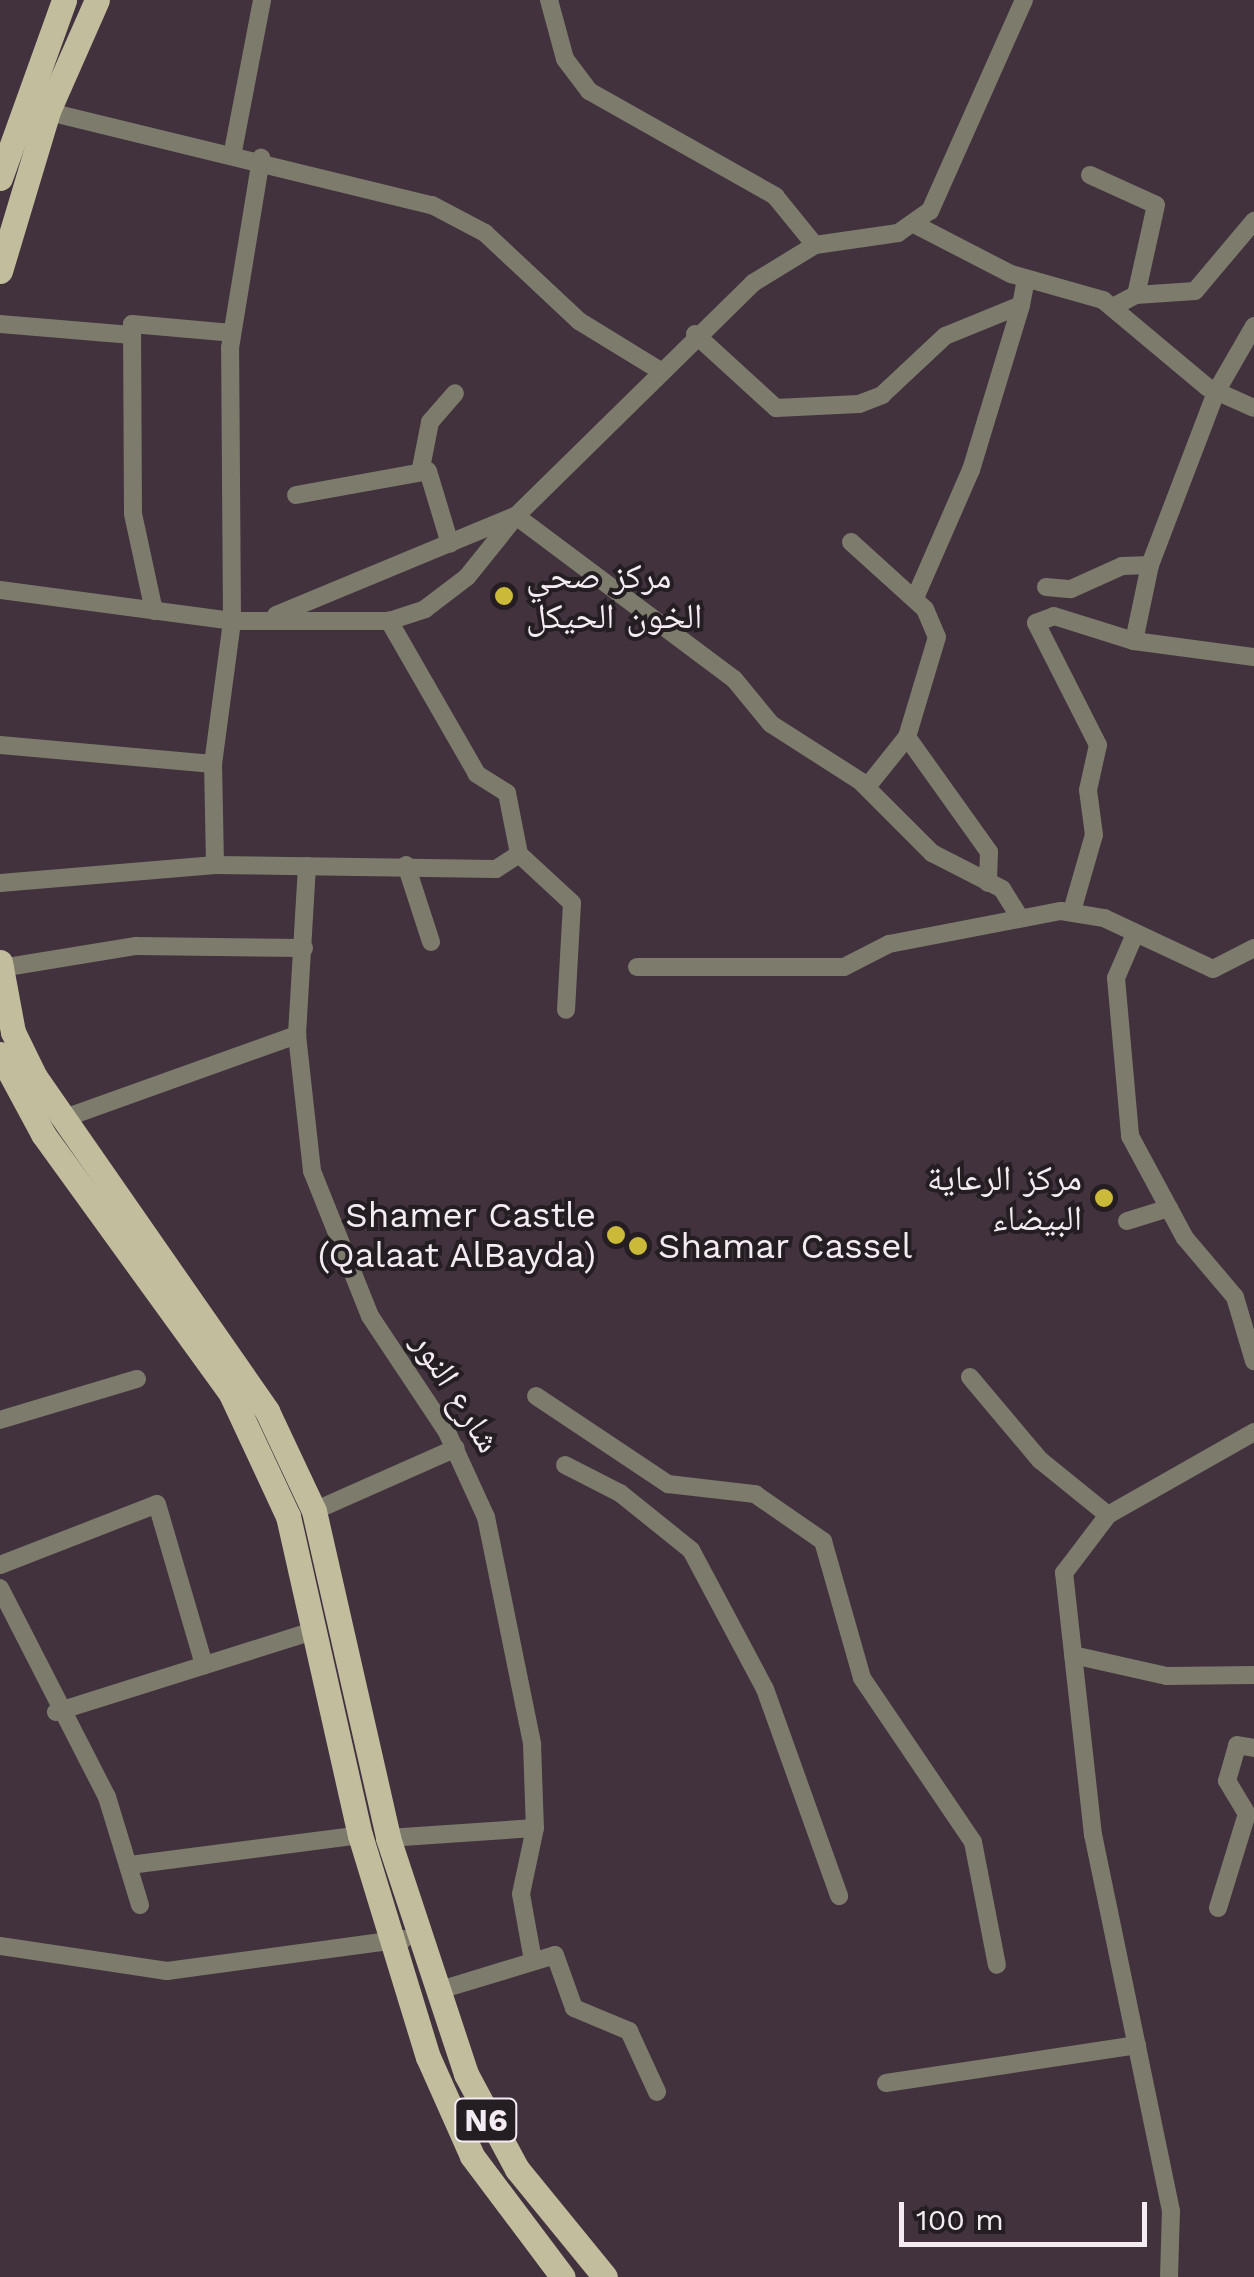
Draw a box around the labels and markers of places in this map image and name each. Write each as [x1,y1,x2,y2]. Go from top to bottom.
place label: مركز صحي الخون الحيكل [526,555,702,637]
marker: مركز صحي الخون الحيكل [491,583,517,609]
place label: مركز الرعاية البيضاء [927,1157,1082,1239]
marker: مركز الرعاية البيضاء [1091,1185,1117,1211]
place label: Shamer Castle (Qalaat AlBayda) [316,1194,596,1276]
marker: Shamer Castle (Qalaat AlBayda) [605,1224,627,1246]
place label: Shamar Cassel [658,1225,913,1267]
marker: Shamar Cassel [627,1235,649,1257]

